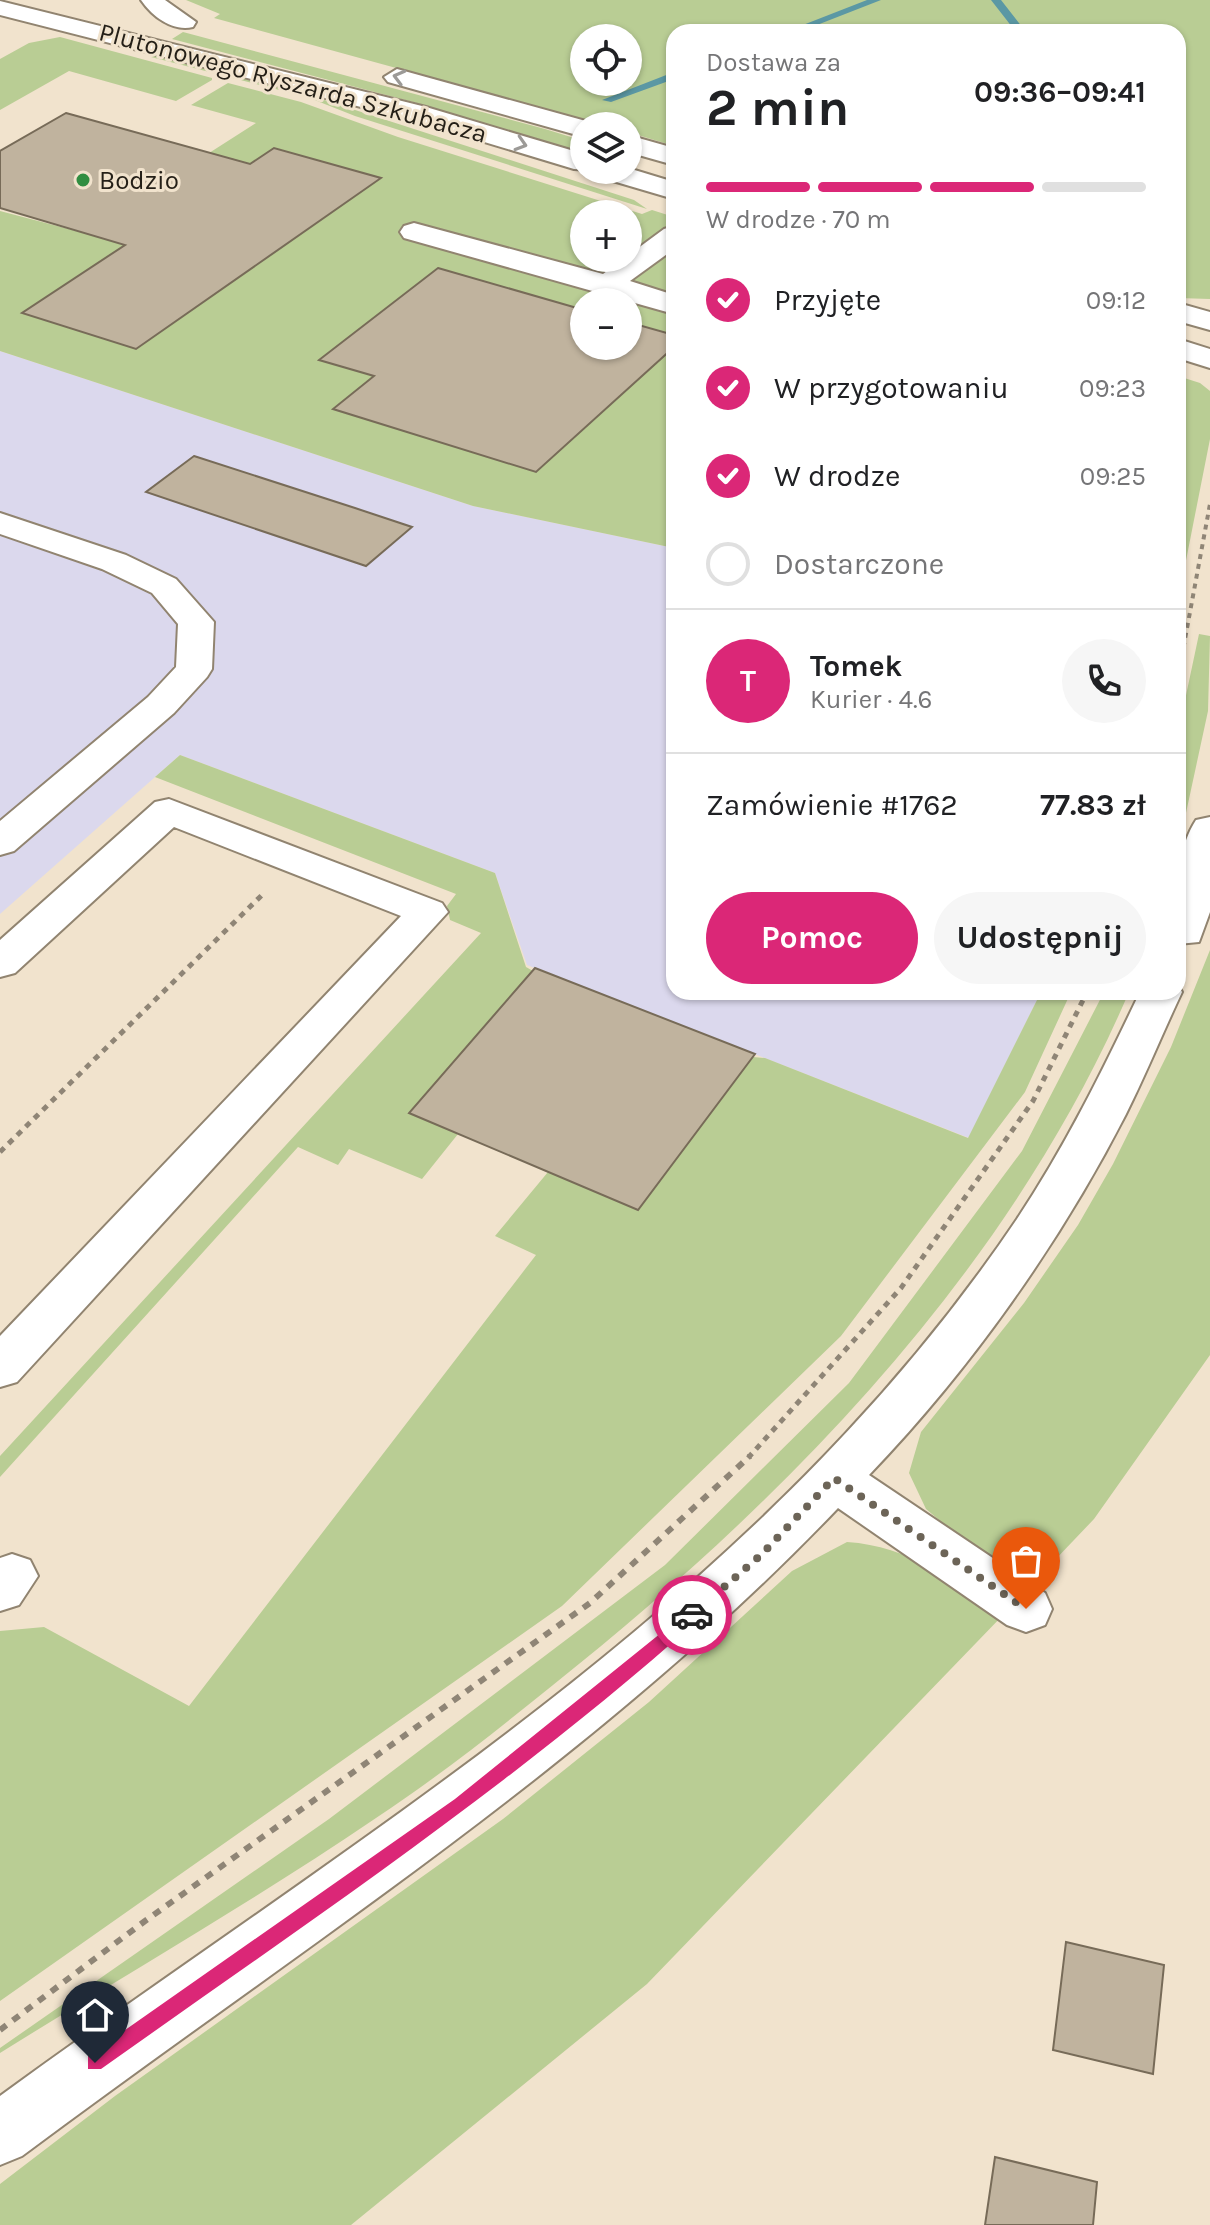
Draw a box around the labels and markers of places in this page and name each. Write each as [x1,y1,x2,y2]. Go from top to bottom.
place label: Bodzio [99,165,179,196]
marker: Bodzio [74,171,92,189]
pin [992,1527,1060,1609]
pin [61,1981,129,2063]

